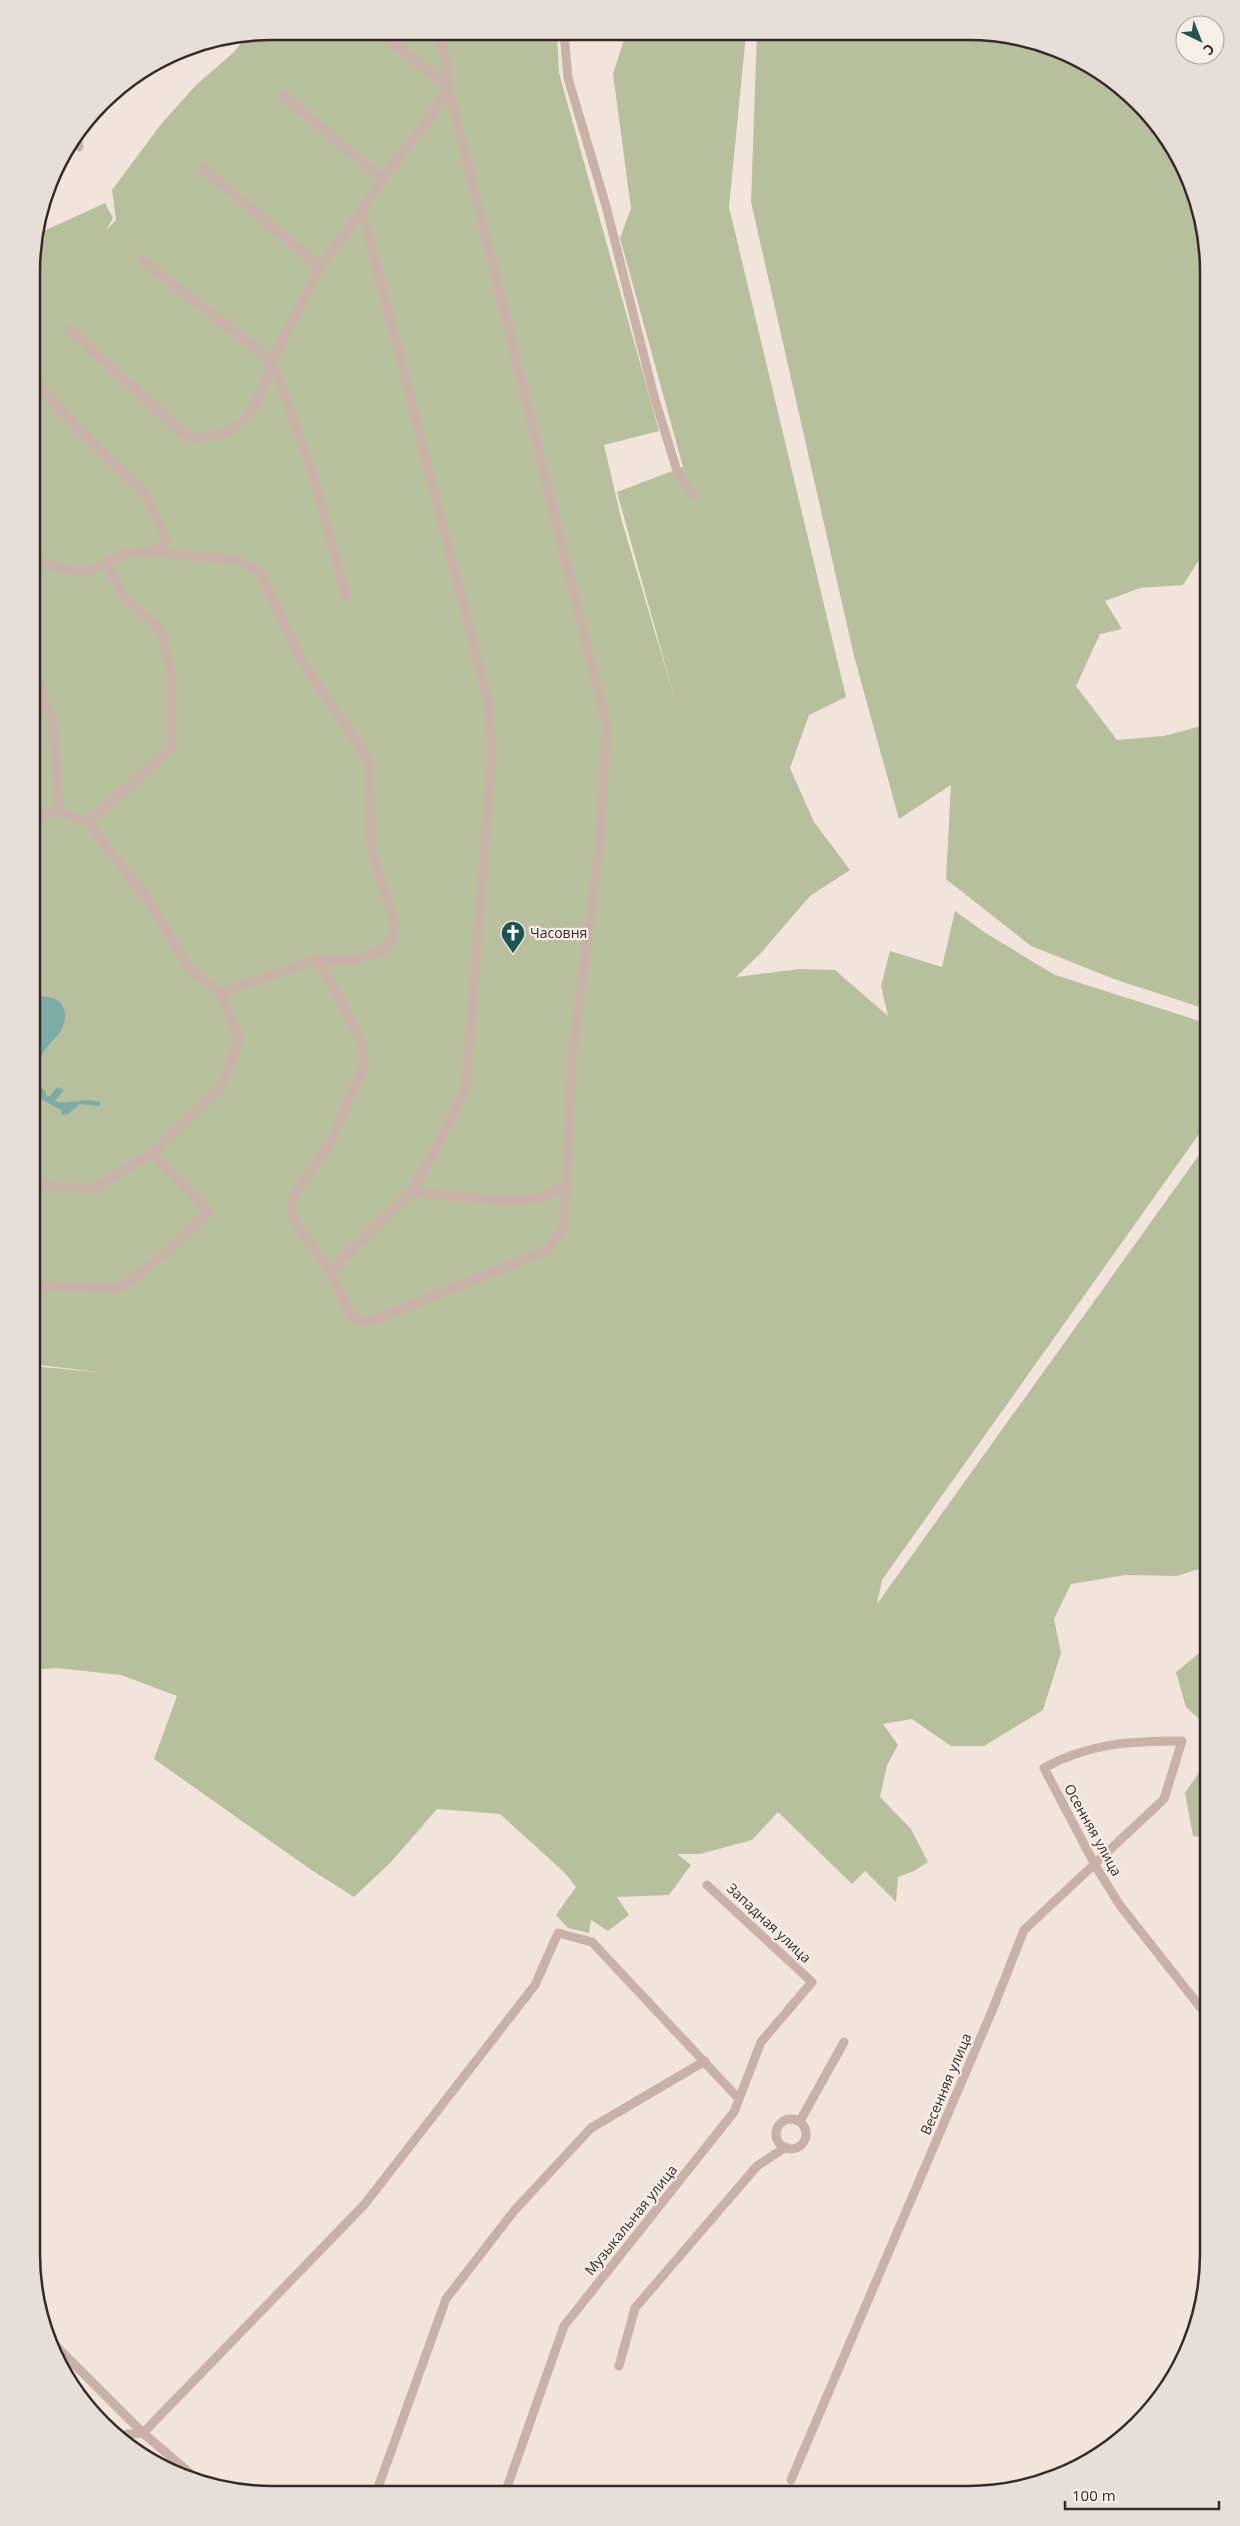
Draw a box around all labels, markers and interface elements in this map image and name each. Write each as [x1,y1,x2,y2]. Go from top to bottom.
north arrow [1175,15,1225,65]
text: С [1199,40,1219,60]
church icon: Часовня [500,920,526,954]
place label: Часовня [530,923,587,942]
street label: Осенняя улица [1060,1780,1127,1879]
street label: Западная улица [723,1879,816,1967]
street label: Весенняя улица [916,2030,976,2138]
street label: Музыкальная улица [580,2161,681,2279]
scale bar [1065,2478,1219,2510]
text: 100 m [1072,2485,1116,2505]

